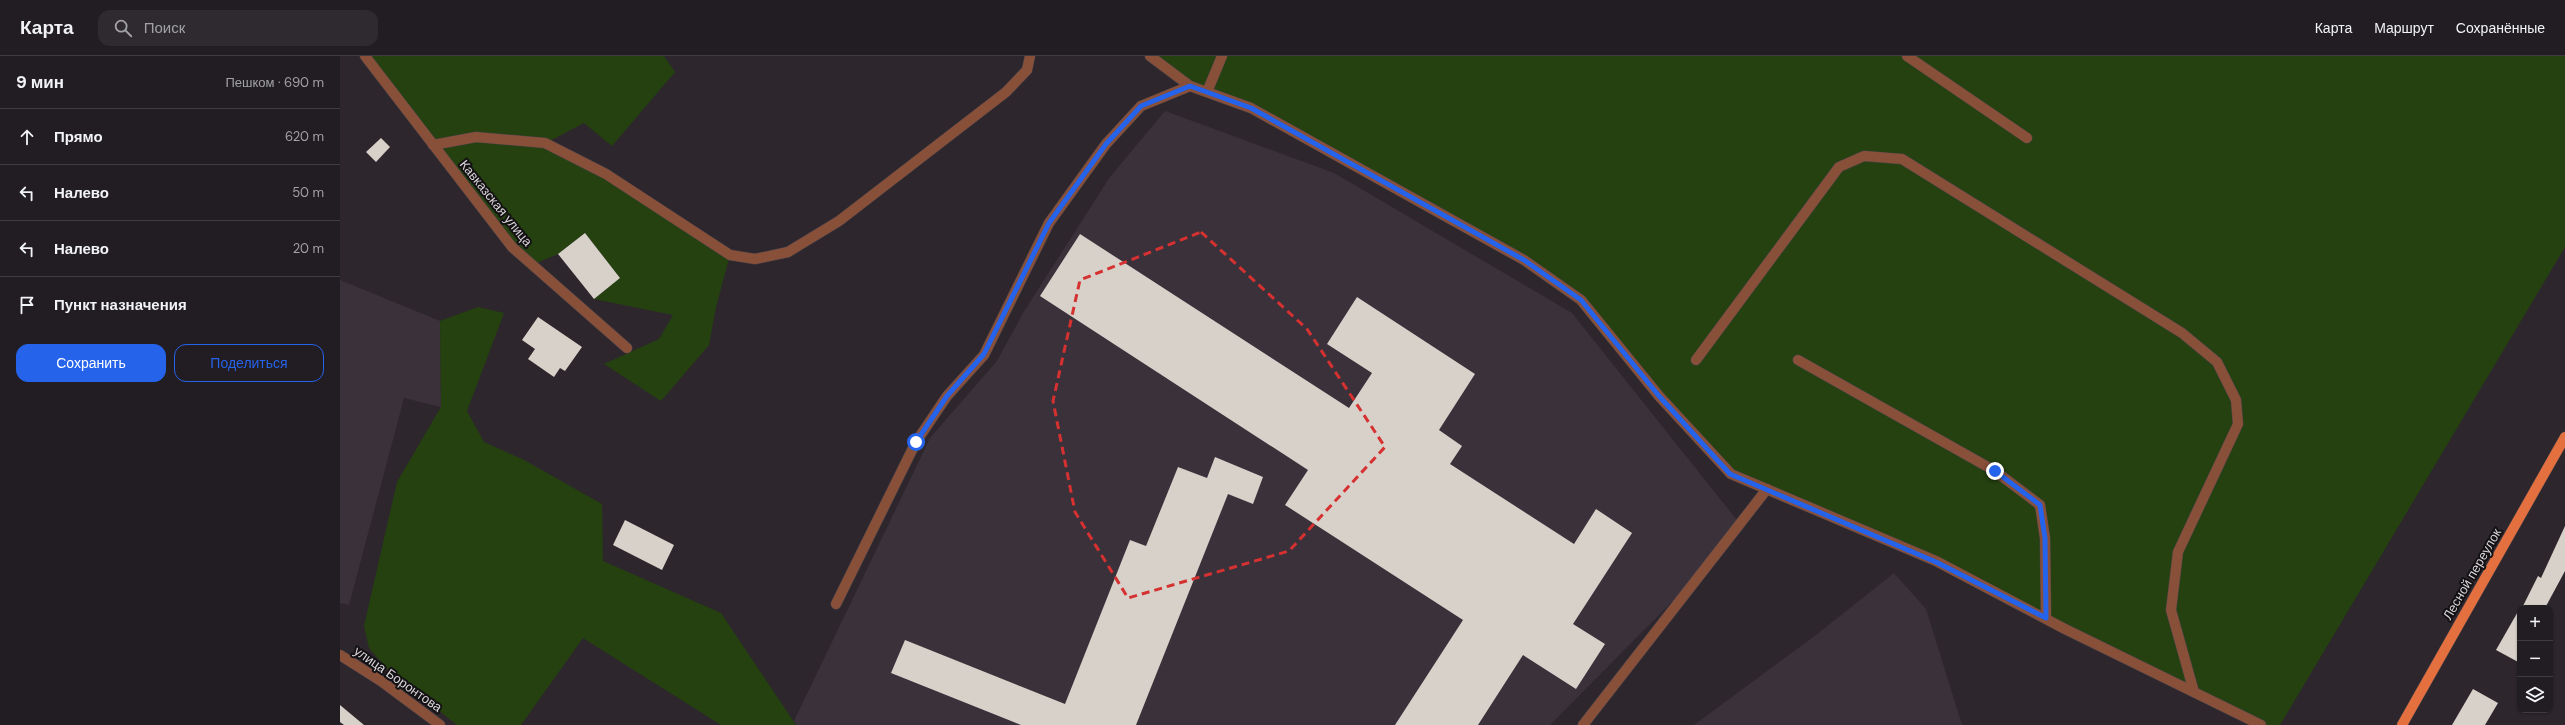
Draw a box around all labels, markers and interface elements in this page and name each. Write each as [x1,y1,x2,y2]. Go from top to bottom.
search box [98,10,378,46]
text: Карта [20,15,74,40]
icon: search [112,17,134,39]
text: Поиск [144,18,185,38]
text: Карта [2315,19,2352,37]
text: Маршрут [2374,19,2434,37]
text: Сохранённые [2456,19,2545,37]
text: 9 мин [16,71,64,93]
text: Пешком · 690 m [226,74,324,91]
icon: ahead [16,126,38,148]
text: Прямо [54,127,103,147]
text: 620 m [285,128,324,145]
street label: Кавказская улица [456,156,537,250]
icon: left [16,182,38,204]
text: Налево [54,183,109,203]
text: 50 m [292,184,324,201]
icon: left [16,238,38,260]
text: Налево [54,239,109,259]
text: 20 m [293,240,324,257]
icon: arrive [16,294,38,316]
text: Пункт назначения [54,295,187,315]
button: Сохранить [16,344,166,382]
button: Поделиться [174,344,324,382]
route start [907,433,925,451]
route end [1986,462,2004,480]
street label: Лесной переулок [2439,525,2505,623]
map controls [2517,605,2553,713]
button: + [2517,605,2553,641]
button: − [2517,641,2553,677]
street label: улица Боронтова [351,642,446,716]
button: layers [2517,677,2553,713]

